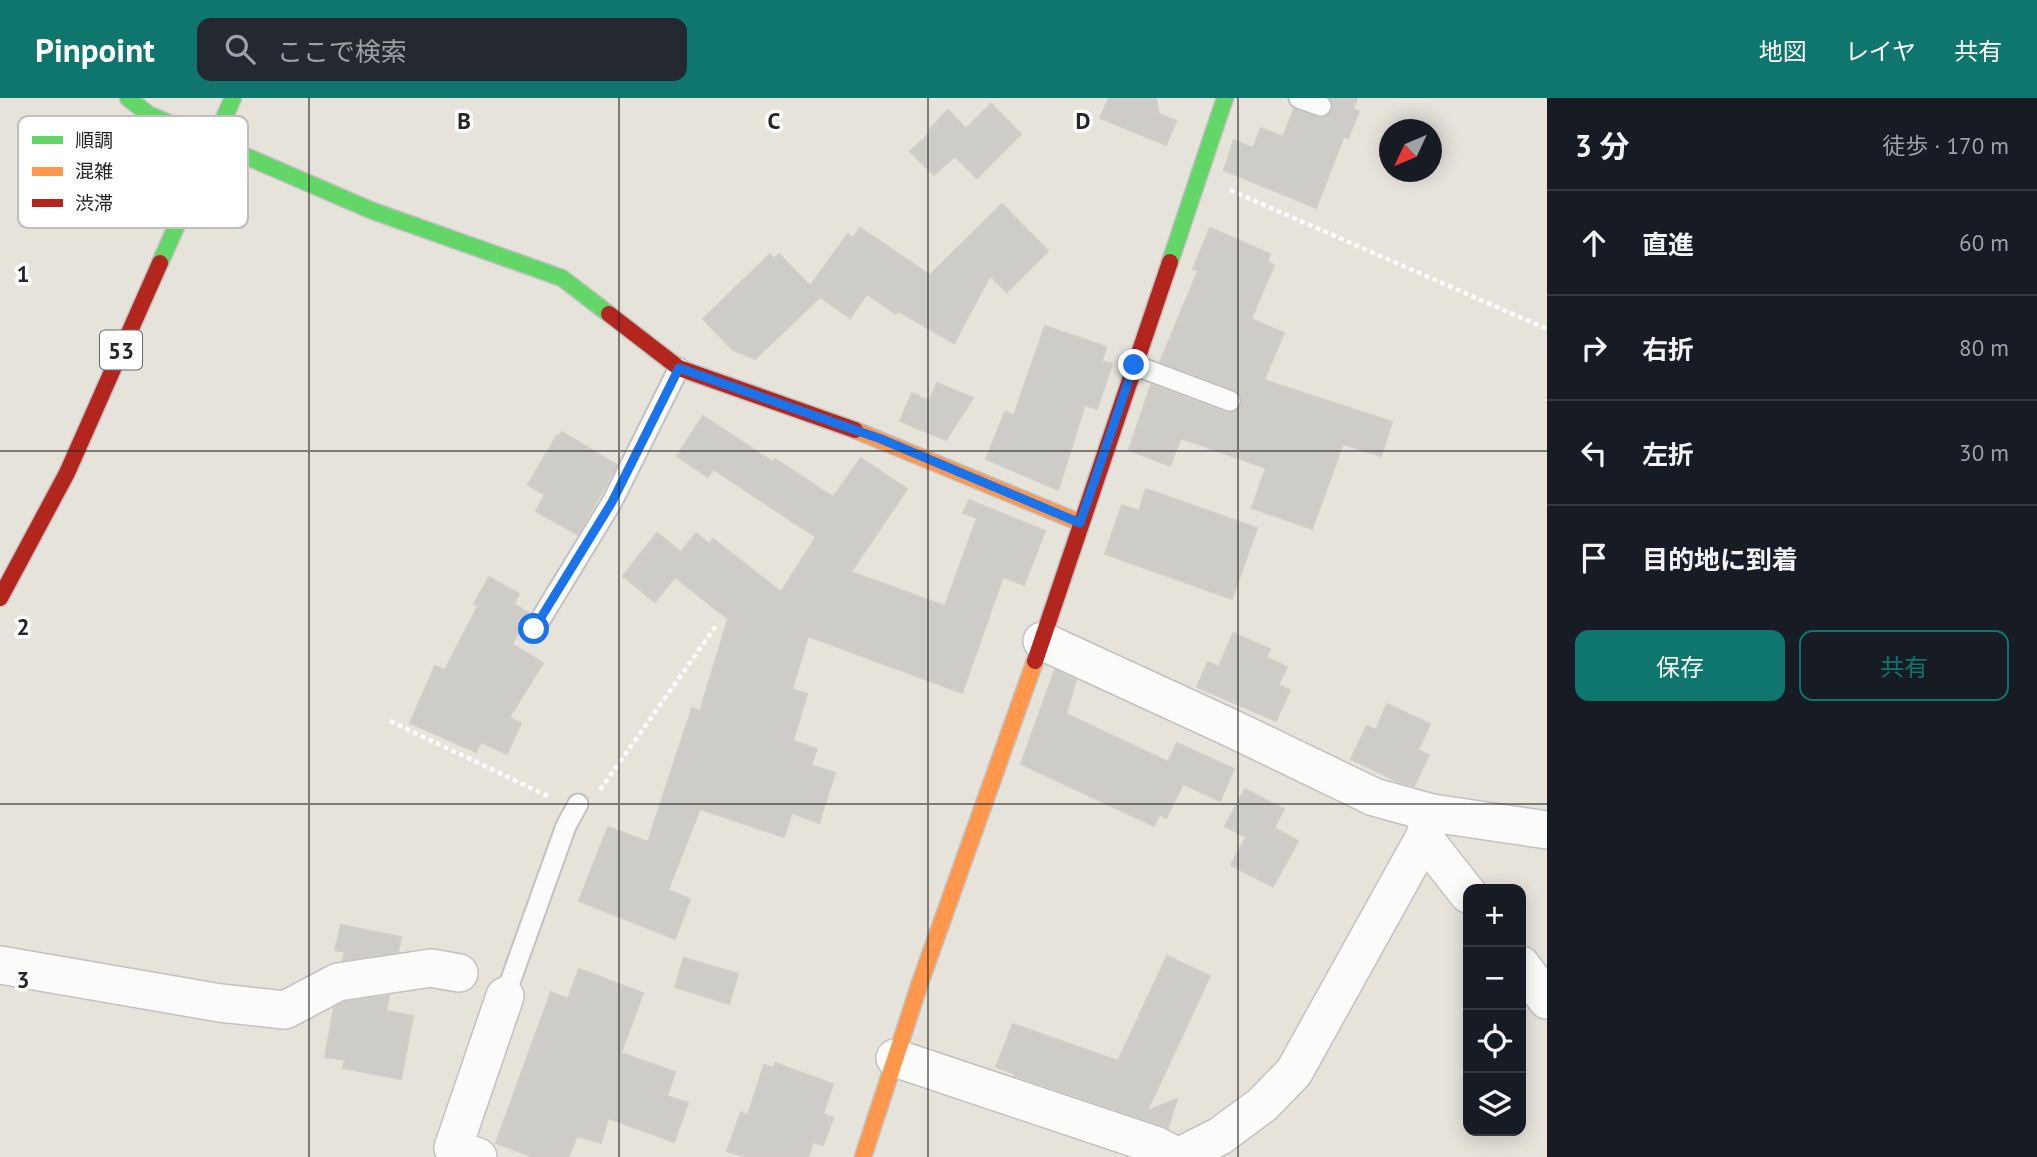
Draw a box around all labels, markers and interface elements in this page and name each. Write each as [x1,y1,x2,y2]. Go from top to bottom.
search box [197,18,687,81]
text: Pinpoint [35,28,155,71]
icon: search [221,30,259,68]
text: ここで検索 [277,35,407,68]
text: 地図 [1759,36,1807,67]
text: レイヤ [1845,36,1916,67]
text: 共有 [1954,36,2002,67]
text: B [457,106,471,135]
text: C [768,106,781,135]
text: D [1076,106,1090,135]
legend [18,116,248,228]
north arrow [1379,119,1442,182]
text: 3 分 [1575,126,1630,165]
text: 順調 [75,128,113,152]
text: 徒歩 · 170 m [1882,131,2009,160]
text: 混雑 [75,159,113,183]
text: 渋滞 [75,191,113,215]
icon: ahead [1575,224,1613,262]
text: 直進 [1642,228,1694,261]
text: 60 m [1959,228,2009,257]
text: 1 [16,259,30,288]
icon: right [1575,329,1613,367]
road number: 53 [100,330,142,370]
text: 右折 [1642,333,1694,366]
text: 80 m [1959,333,2009,362]
route end [1118,349,1149,380]
icon: left [1575,434,1613,472]
text: 左折 [1642,438,1694,471]
text: 30 m [1959,438,2009,467]
icon: arrive [1575,539,1613,577]
text: 目的地に到着 [1642,543,1798,576]
text: 2 [16,612,30,641]
route start [518,613,549,644]
button: 保存 [1575,630,1785,701]
button: 共有 [1799,630,2009,701]
map controls [1463,884,1526,1136]
button: + [1463,884,1526,947]
button: − [1463,947,1526,1010]
text: 3 [16,965,30,994]
button: locate [1463,1010,1526,1073]
button: layers [1463,1073,1526,1136]

